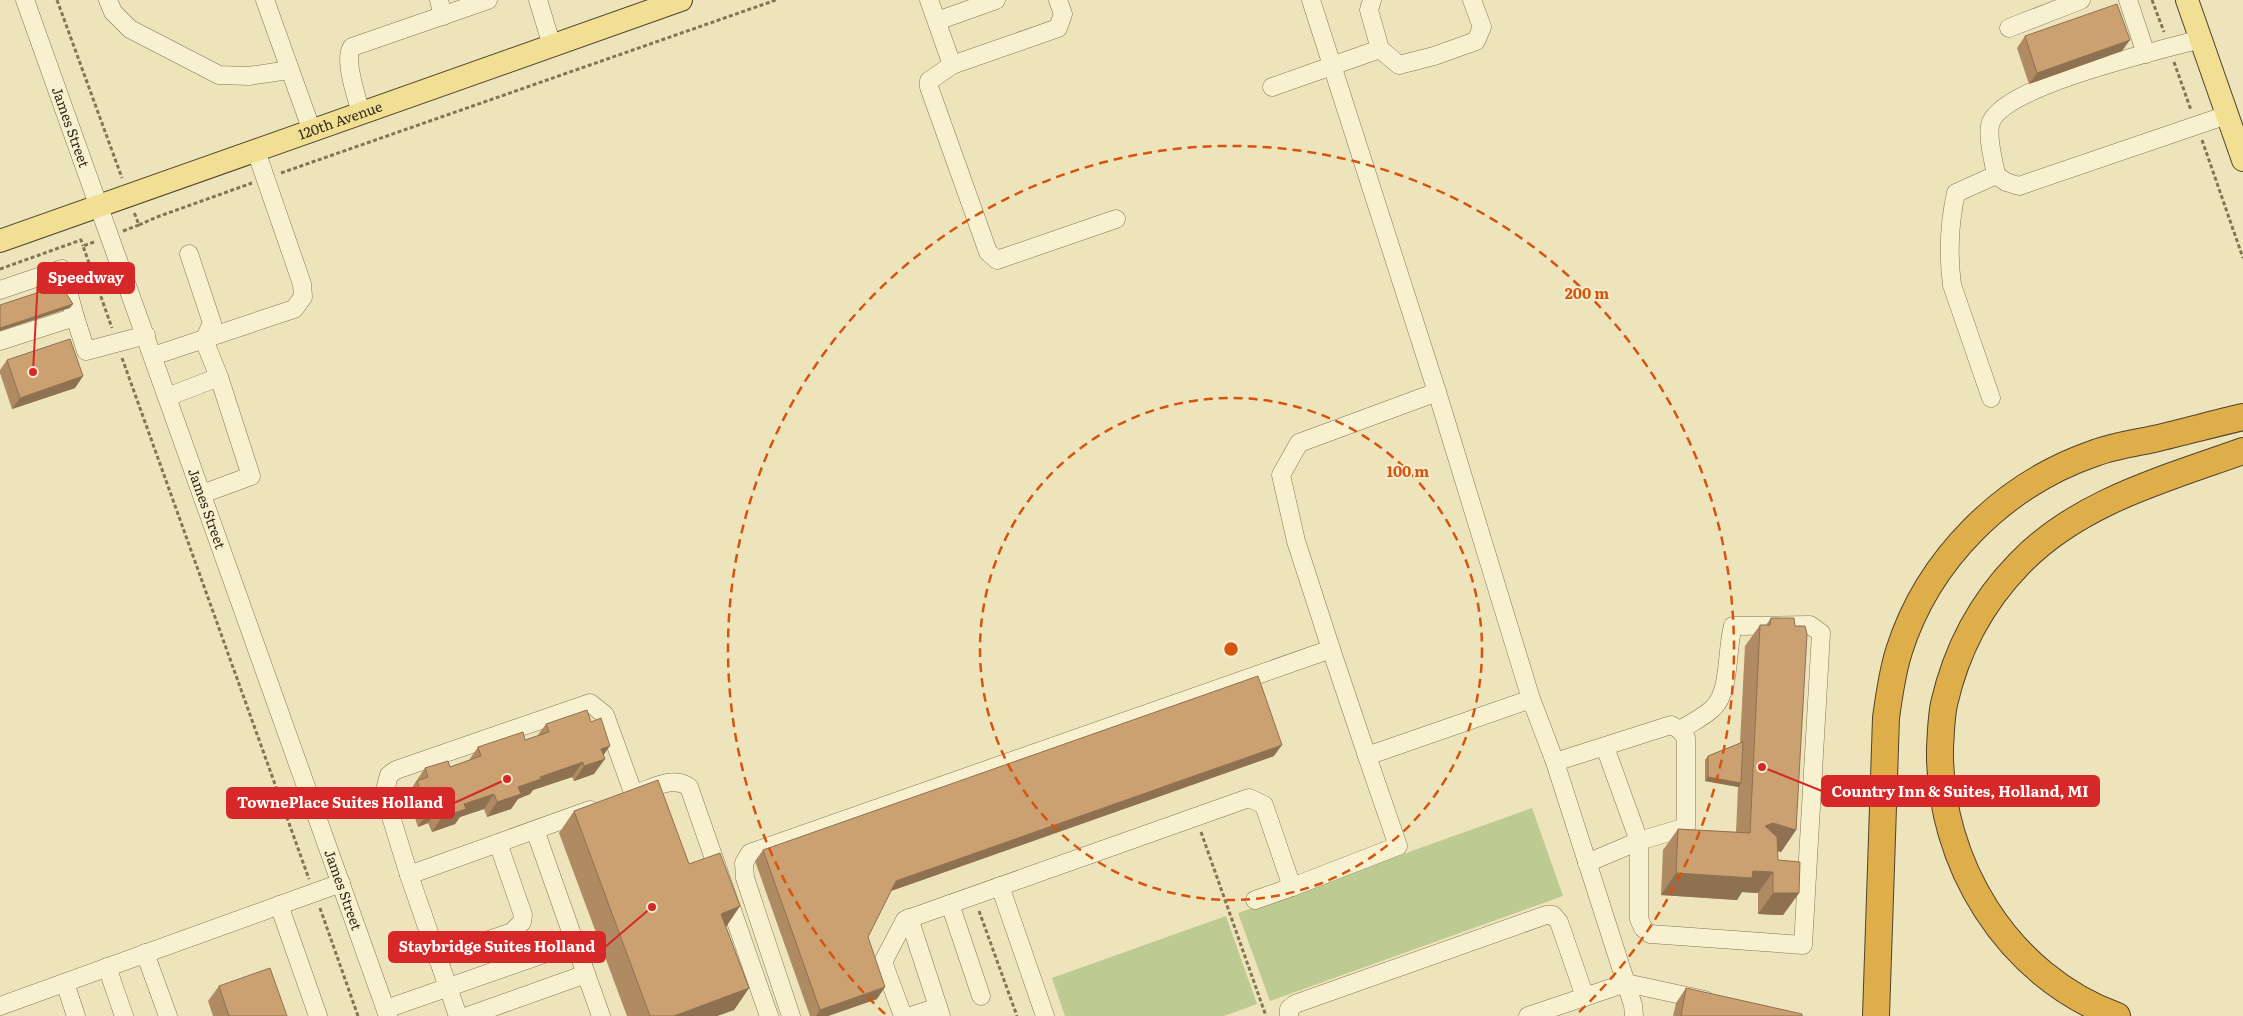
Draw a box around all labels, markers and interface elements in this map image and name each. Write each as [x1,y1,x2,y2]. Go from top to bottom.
street label: James Street [48,84,95,170]
street label: 120th Avenue [295,96,385,144]
callout: Speedway [38,263,134,293]
text: Speedway [48,265,125,288]
text: 200 m [1565,281,1609,304]
text: 100 m [1387,459,1429,482]
street label: James Street [184,465,231,552]
centre of rings [1222,640,1240,658]
callout: Country Inn & Suites, Holland, MI [1822,776,2099,806]
text: Country Inn & Suites, Holland, MI [1832,779,2088,802]
callout: TownePlace Suites Holland [227,788,454,818]
text: TownePlace Suites Holland [237,790,443,813]
street label: James Street [320,846,368,933]
callout: Staybridge Suites Holland [389,932,605,962]
text: Staybridge Suites Holland [399,934,595,957]

